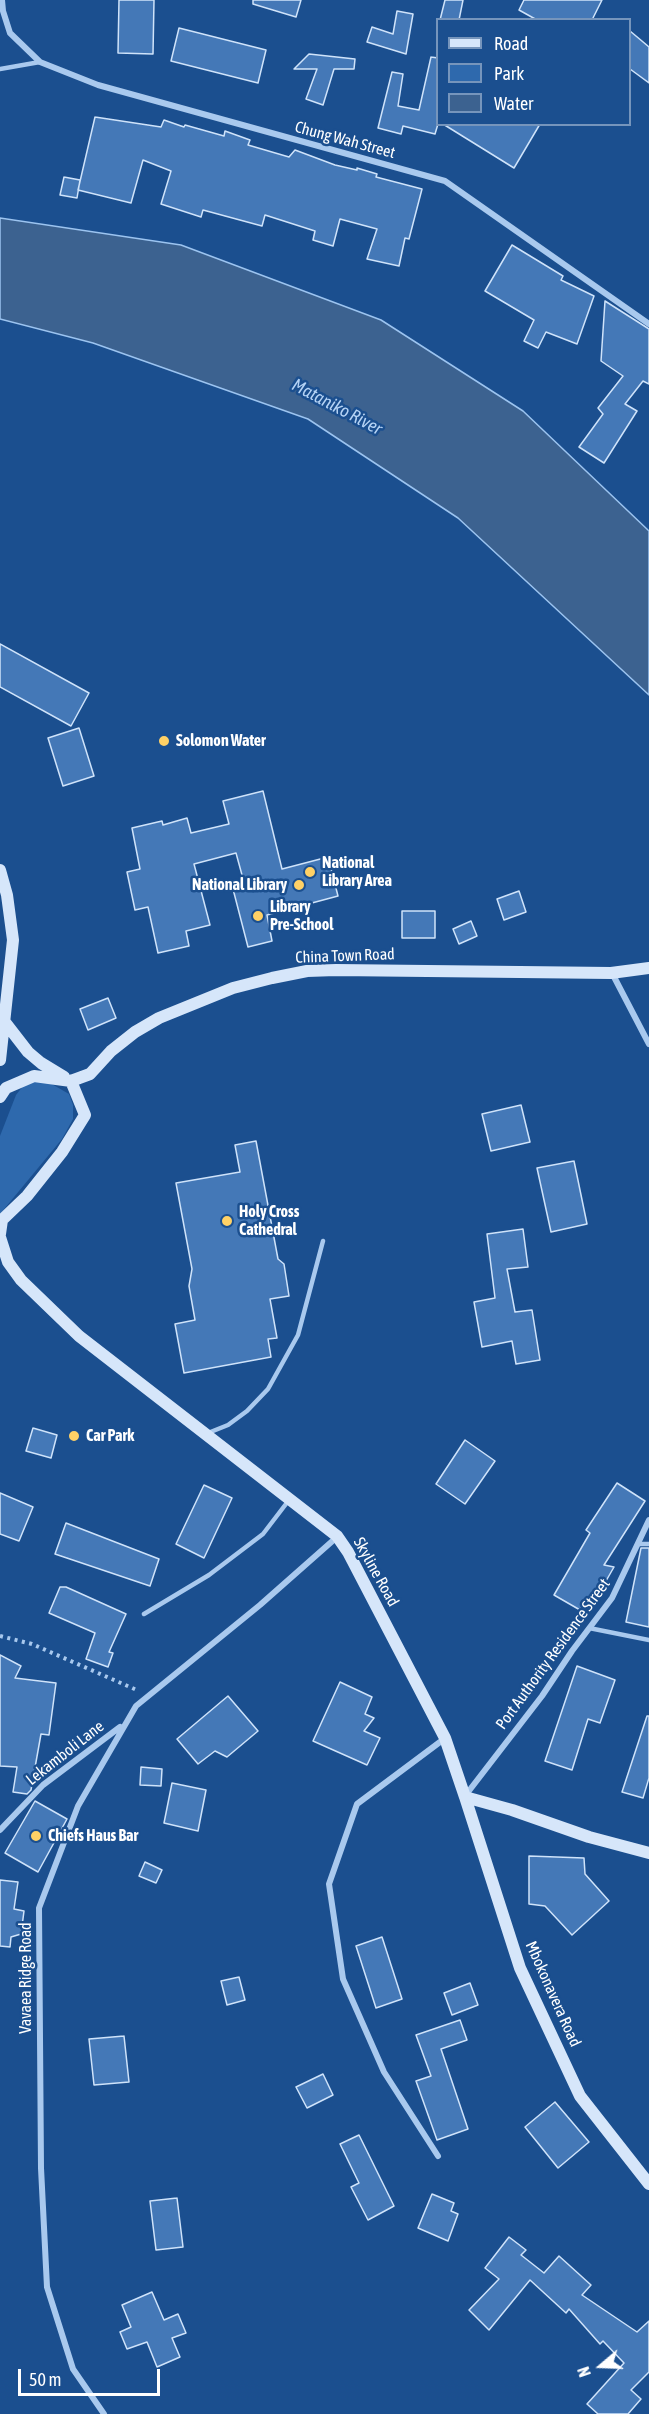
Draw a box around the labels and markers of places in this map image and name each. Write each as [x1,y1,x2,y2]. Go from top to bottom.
place label: Solomon Water [176,731,266,751]
marker: Solomon Water [157,734,171,748]
place label: National Library Area [322,853,392,891]
marker: National Library Area [303,865,317,879]
place label: National Library [192,875,287,895]
marker: National Library [292,878,306,892]
place label: Library Pre-School [270,897,334,935]
marker: Library Pre-School [251,909,265,923]
place label: Holy Cross Cathedral [239,1202,299,1240]
marker: Holy Cross Cathedral [220,1214,234,1228]
place label: Car Park [86,1426,134,1446]
marker: Car Park [67,1429,81,1443]
place label: Chiefs Haus Bar [48,1826,138,1846]
marker: Chiefs Haus Bar [29,1829,43,1843]

